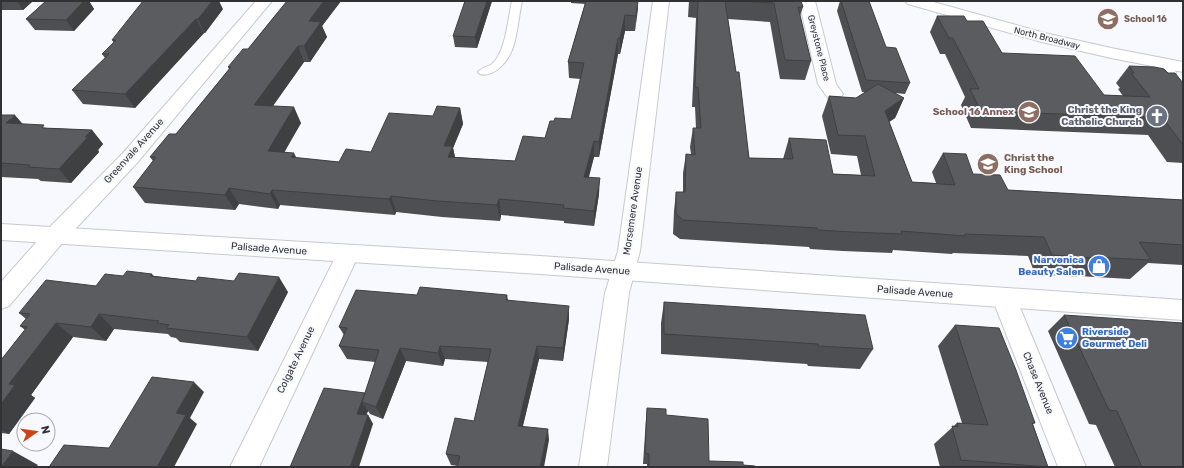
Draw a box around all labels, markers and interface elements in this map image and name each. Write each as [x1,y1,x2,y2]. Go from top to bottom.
school or university icon: School 16 [1095,6,1121,32]
street label: Greystone Place [806,14,832,82]
place label: School 16 [1124,14,1167,24]
street label: North Broadway [1013,25,1081,51]
school or university icon: School 16 Annex [1016,99,1042,125]
church icon: Christ the King Catholic Church [1144,103,1170,129]
place label: Christ the King Catholic Church [1061,104,1142,128]
place label: School 16 Annex [933,106,1014,118]
street label: Greenvale Avenue [102,116,167,186]
school or university icon: Christ the King School [975,151,1001,177]
place label: Christ the King School [1004,152,1063,176]
street label: Morsemere Avenue [621,166,645,256]
street label: Palisade Avenue [231,240,308,258]
shop icon: Narvonica Beauty Salon [1086,253,1112,279]
place label: Narvonica Beauty Salon [1018,254,1084,278]
street label: Palisade Avenue [554,260,631,278]
street label: Palisade Avenue [877,283,954,301]
street label: Colgate Avenue [275,324,318,395]
supermarket icon: Riverside Gourmet Deli [1054,325,1080,351]
place label: Riverside Gourmet Deli [1082,326,1147,350]
street label: Chase Avenue [1020,350,1056,416]
north arrow [16,412,56,452]
text: N [38,425,52,435]

